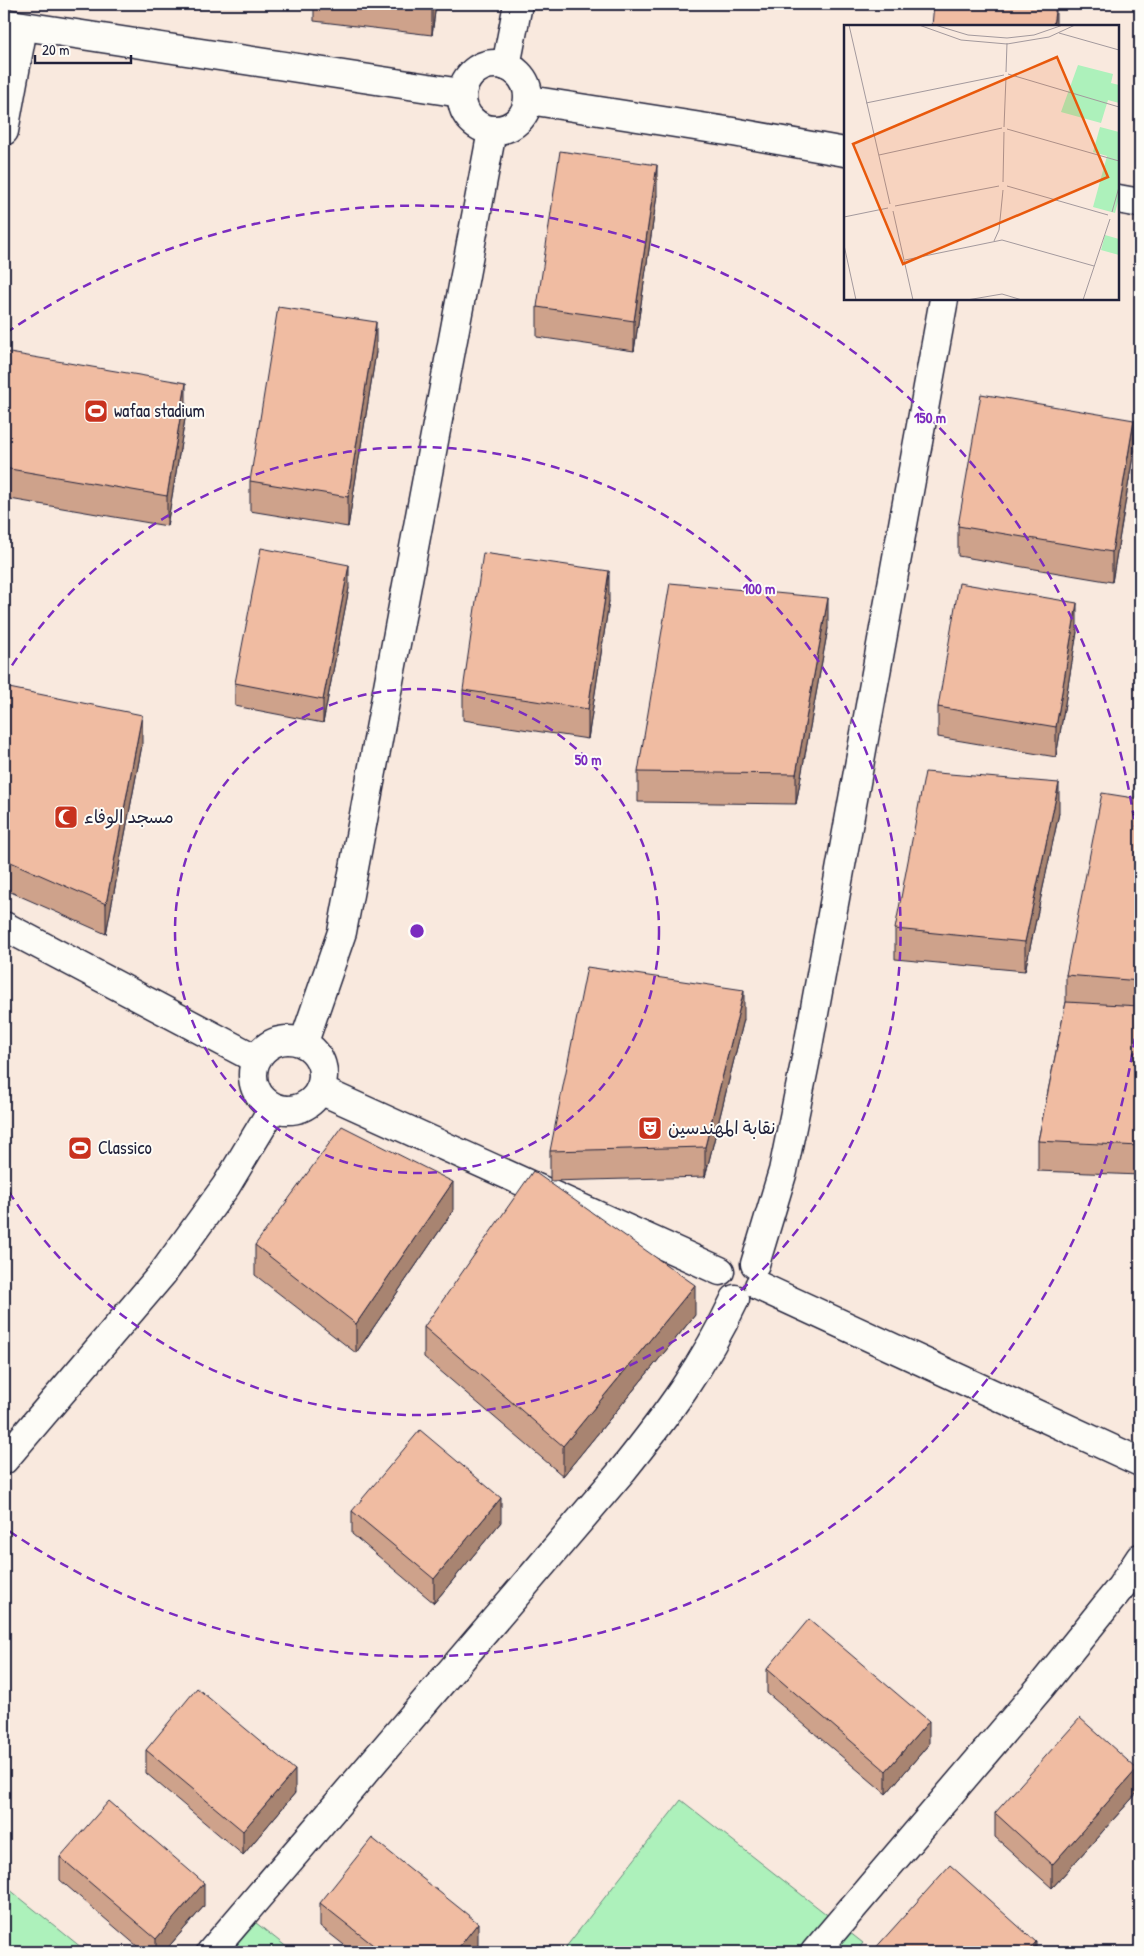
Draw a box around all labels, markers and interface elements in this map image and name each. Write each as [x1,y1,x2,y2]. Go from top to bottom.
inset map [844,25,1119,300]
scale bar [35,32,131,64]
text: 20 m [42,39,69,60]
sports icon: wafaa stadium [83,398,109,424]
place label: wafaa stadium [114,398,205,423]
text: 150 m [914,407,946,428]
text: 100 m [743,578,775,599]
text: 50 m [575,749,601,770]
mosque icon: مسجد الوفاء [53,804,79,830]
place label: مسجد الوفاء [84,804,174,829]
centre of rings [408,922,426,940]
theatre icon: نقابة المهندسين [637,1115,663,1141]
place label: نقابة المهندسين [668,1115,776,1140]
sports icon: Classico [67,1135,93,1161]
place label: Classico [98,1135,152,1160]

